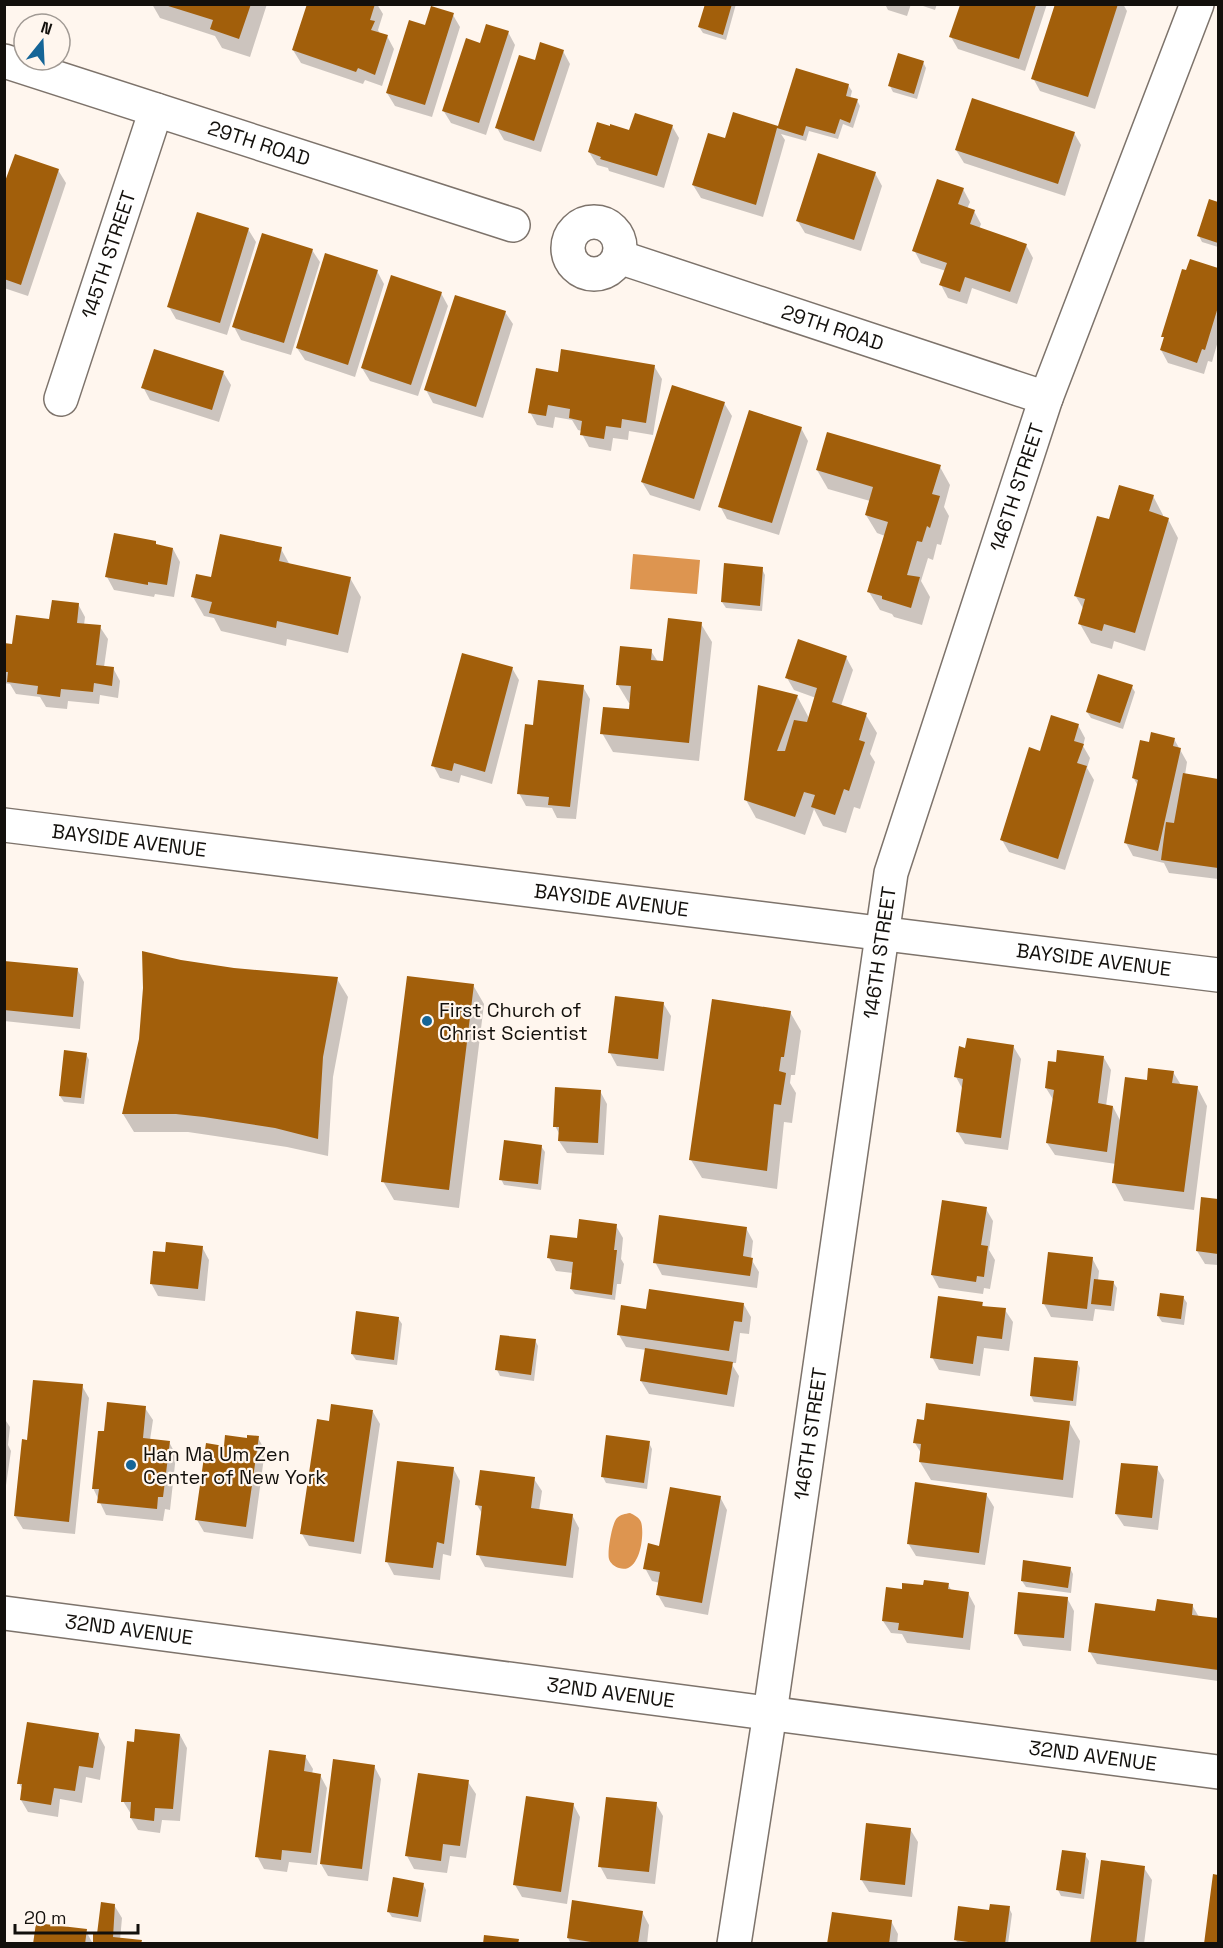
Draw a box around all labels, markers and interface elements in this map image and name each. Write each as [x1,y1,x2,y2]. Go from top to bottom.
north arrow [12,12,72,72]
text: N [38,17,55,40]
street label: 29TH ROAD [205,115,314,172]
street label: 145TH STREET [75,187,142,322]
street label: 29TH ROAD [778,299,887,357]
street label: 146TH STREET [984,420,1050,555]
street label: BAYSIDE AVENUE [50,818,208,863]
street label: BAYSIDE AVENUE [533,878,690,922]
street label: 146TH STREET [857,884,902,1021]
street label: BAYSIDE AVENUE [1015,937,1173,982]
place label: First Church of Christ Scientist [439,997,588,1046]
marker: First Church of Christ Scientist [420,1014,434,1028]
street label: 146TH STREET [788,1366,833,1502]
place label: Han Ma Um Zen Center of New York [143,1441,326,1490]
marker: Han Ma Um Zen Center of New York [124,1458,138,1472]
street label: 32ND AVENUE [63,1608,194,1651]
street label: 32ND AVENUE [545,1671,676,1714]
street label: 32ND AVENUE [1027,1734,1158,1777]
scale bar [15,1897,138,1935]
text: 20 m [24,1906,67,1929]

